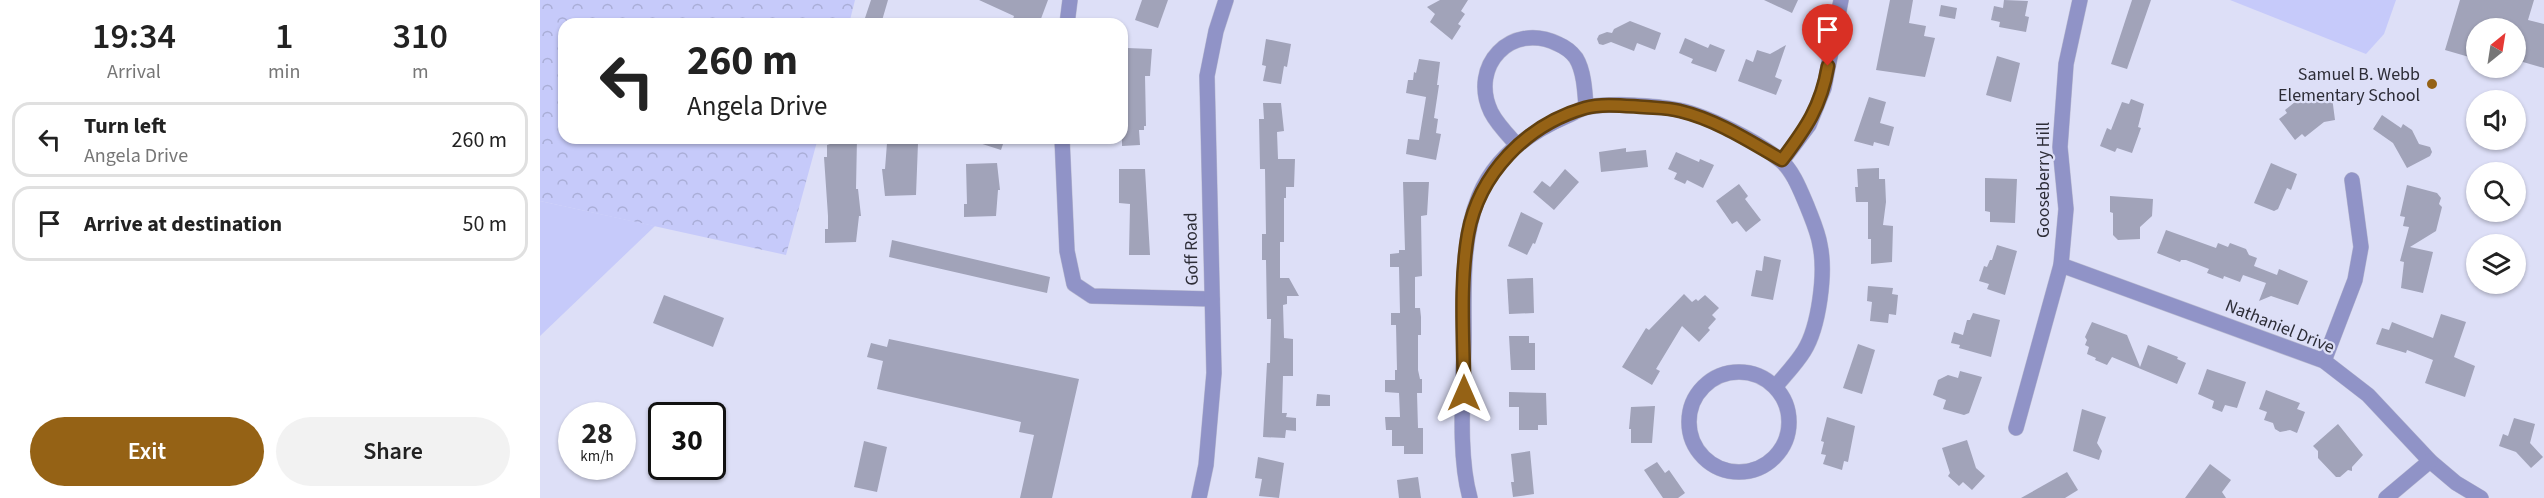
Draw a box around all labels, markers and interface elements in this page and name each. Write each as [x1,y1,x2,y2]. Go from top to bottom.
pin [1802,4,1853,66]
text: 19:34 [92,11,176,62]
text: 1 [275,11,293,62]
text: 310 [392,11,448,62]
icon: arrive [1811,13,1844,46]
north arrow [2466,18,2526,78]
map controls [2466,18,2526,294]
text: 260 m [687,31,798,91]
icon: left [588,42,666,120]
text: Arrival [107,58,161,86]
text: min [268,58,300,86]
text: m [412,58,428,86]
place label: Samuel B. Webb Elementary School [2278,62,2420,108]
marker: Samuel B. Webb Elementary School [2425,77,2439,91]
text: Angela Drive [687,87,827,126]
button: sound [2466,90,2526,150]
text: Turn left [84,110,166,142]
street label: Gooseberry Hill [2031,122,2056,238]
icon: left [33,123,66,156]
text: 260 m [452,124,507,156]
text: Angela Drive [84,142,188,170]
button: search [2466,162,2526,222]
icon: arrive [33,207,66,240]
text: Arrive at destination [84,208,282,240]
text: 50 m [462,208,507,240]
street label: Goff Road [1178,212,1205,286]
button: layers [2466,234,2526,294]
street label: Nathaniel Drive [2221,293,2338,360]
position arrow [1432,361,1496,425]
speed limit sign: 30 [648,402,726,480]
text: 28 [581,412,613,455]
button: Exit [30,417,264,486]
button: Share [276,417,510,486]
text: km/h [580,446,614,467]

